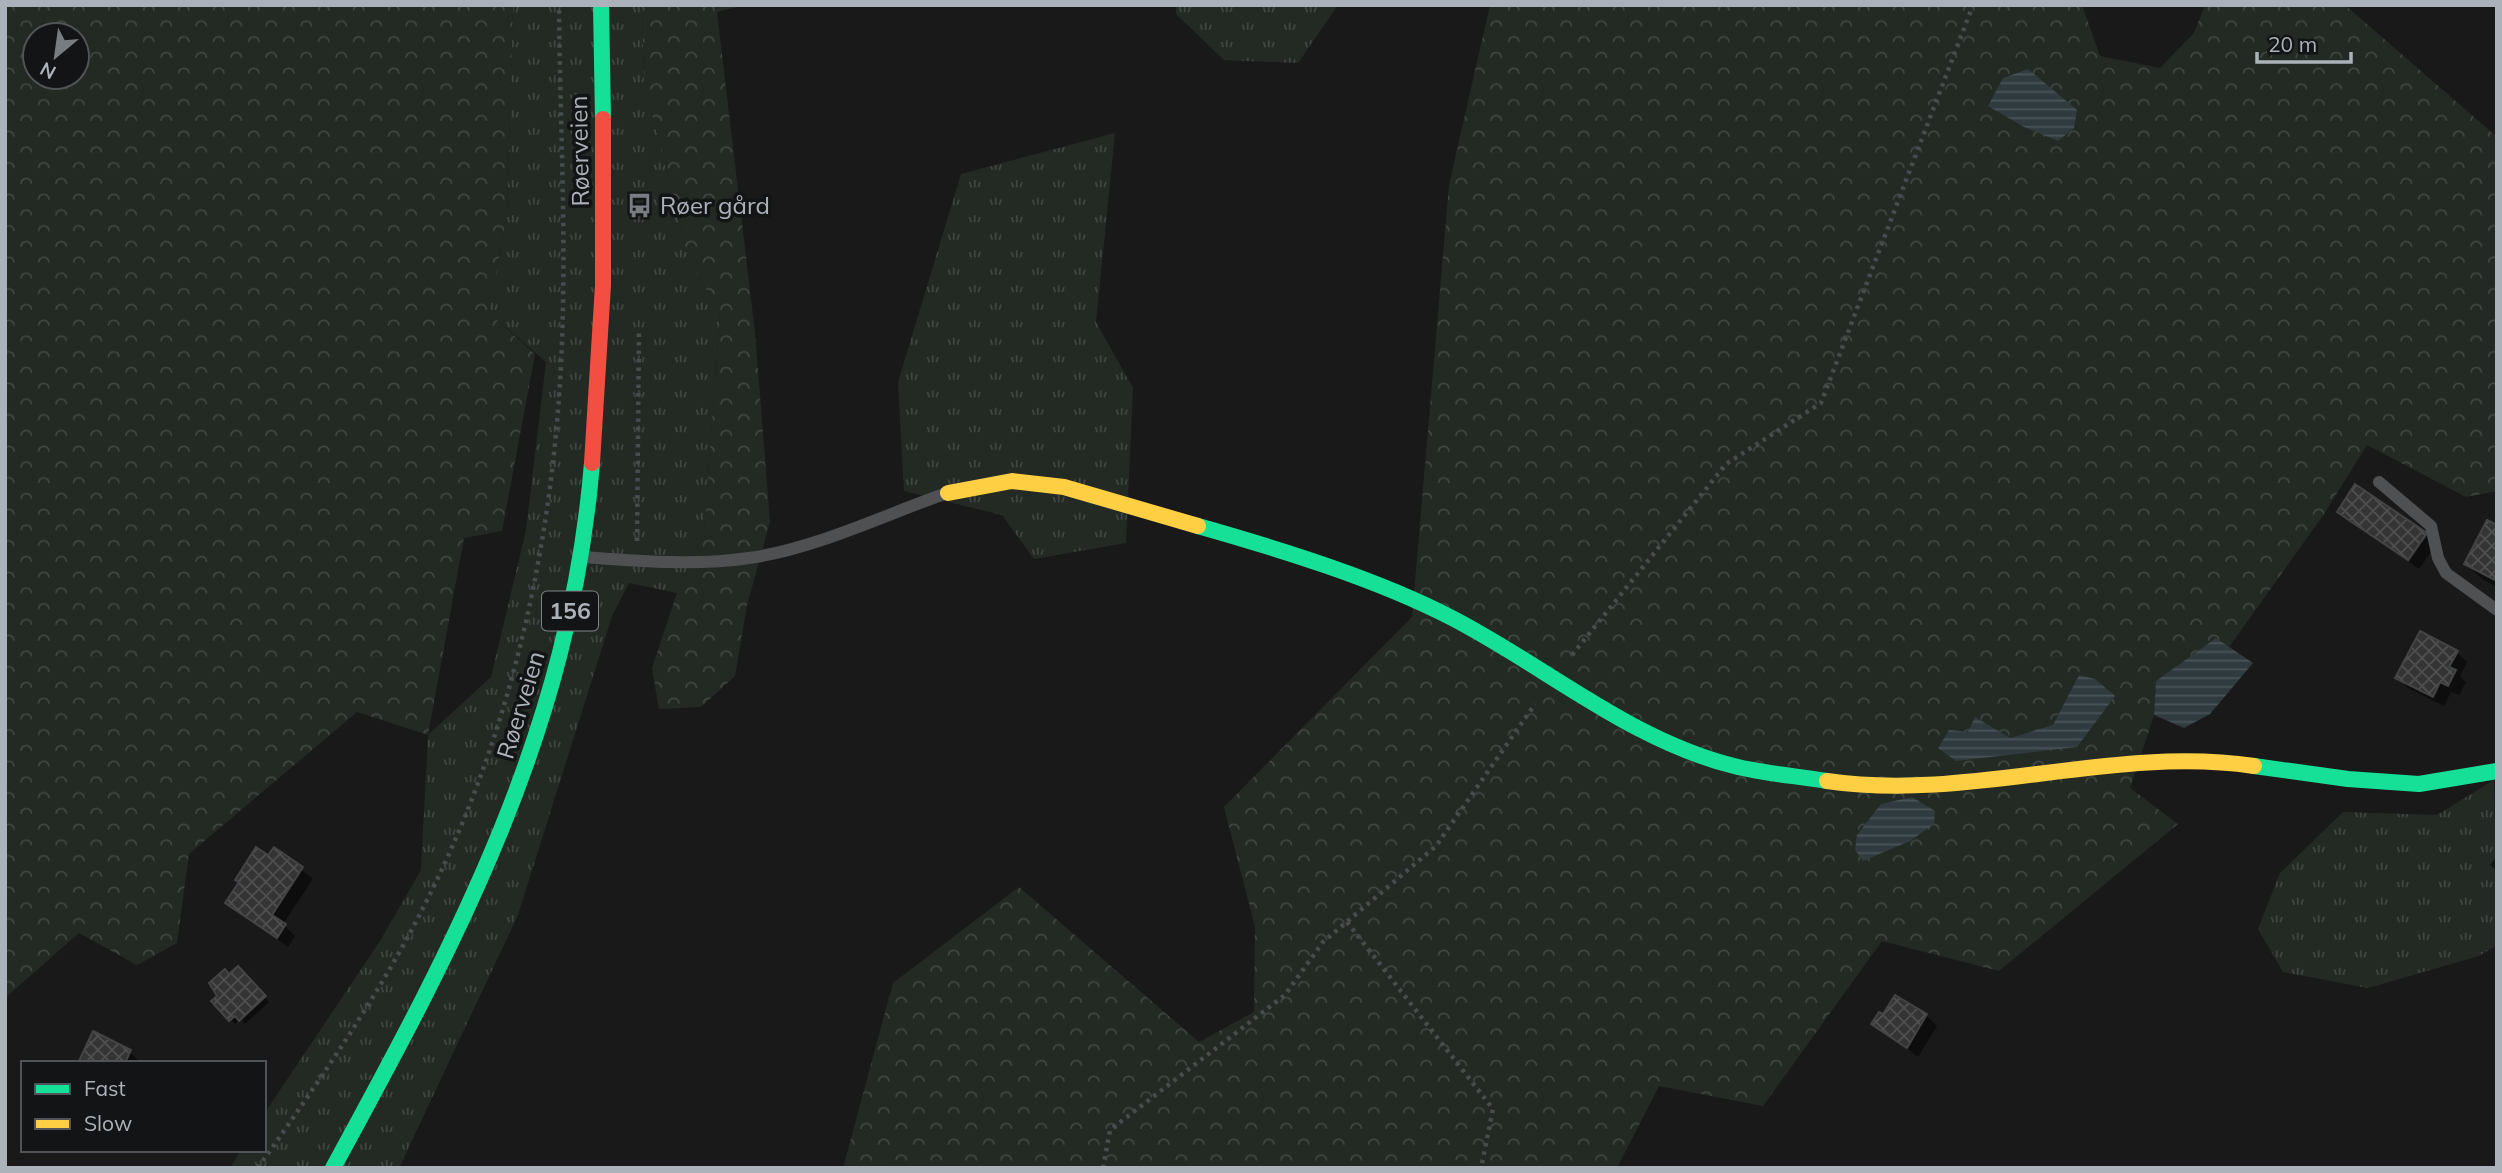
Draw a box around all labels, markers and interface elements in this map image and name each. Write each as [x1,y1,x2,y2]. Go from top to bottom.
north arrow [21,21,91,91]
scale bar [2257,21,2352,65]
text: 20 m [2268,31,2317,57]
text: N [36,57,60,85]
street label: Røerveien [563,95,595,207]
place label: Røer gård [660,190,770,220]
bus stop icon: Røer gård [626,192,654,220]
road number: 156 [542,592,598,631]
street label: Røerveien [489,647,551,762]
legend [21,1061,266,1152]
text: Fast [84,1075,126,1101]
text: Slow [84,1110,132,1136]

